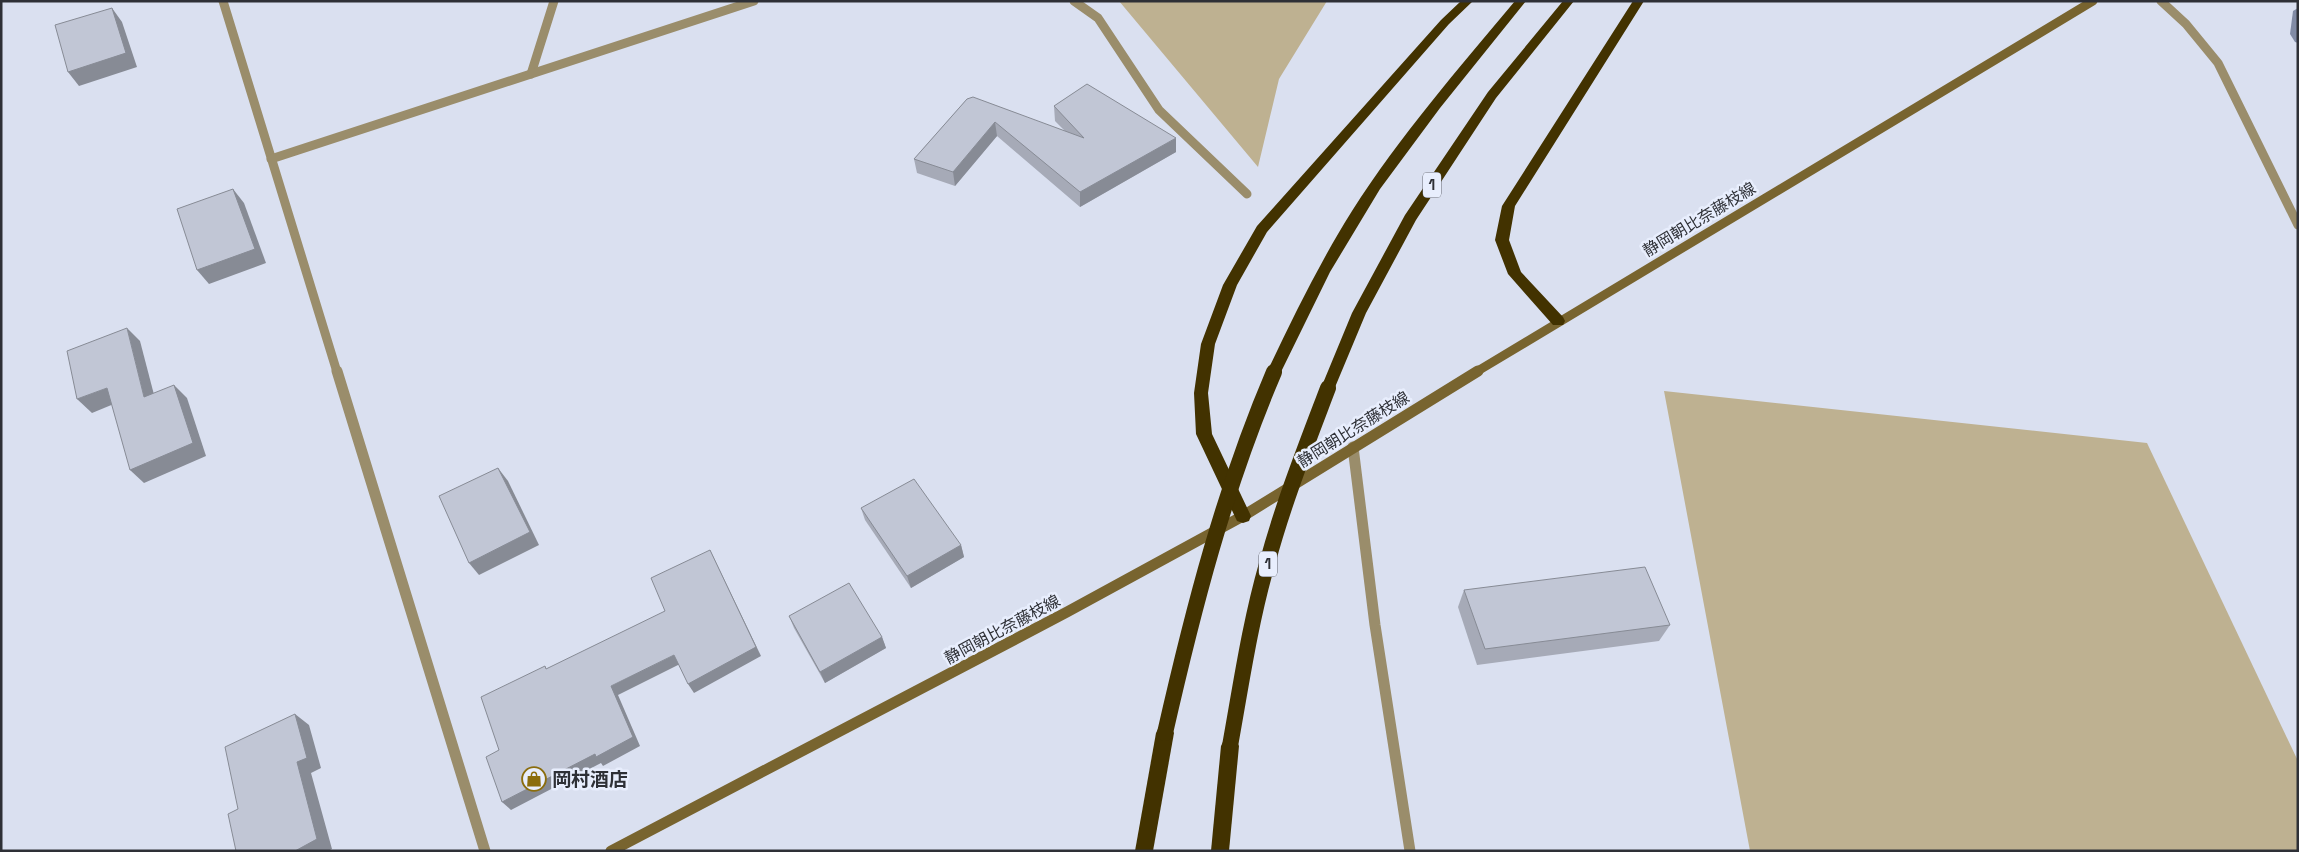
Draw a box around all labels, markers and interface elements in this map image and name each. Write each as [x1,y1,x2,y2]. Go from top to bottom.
road number: 1 [1423,172,1441,198]
street label: 静岡朝比奈藤枝線 [1639,177,1760,261]
street label: 静岡朝比奈藤枝線 [1293,387,1413,472]
road number: 1 [1259,552,1277,576]
street label: 静岡朝比奈藤枝線 [941,590,1064,669]
shop icon: 岡村酒店 [521,766,547,792]
place label: 岡村酒店 [552,767,628,792]

